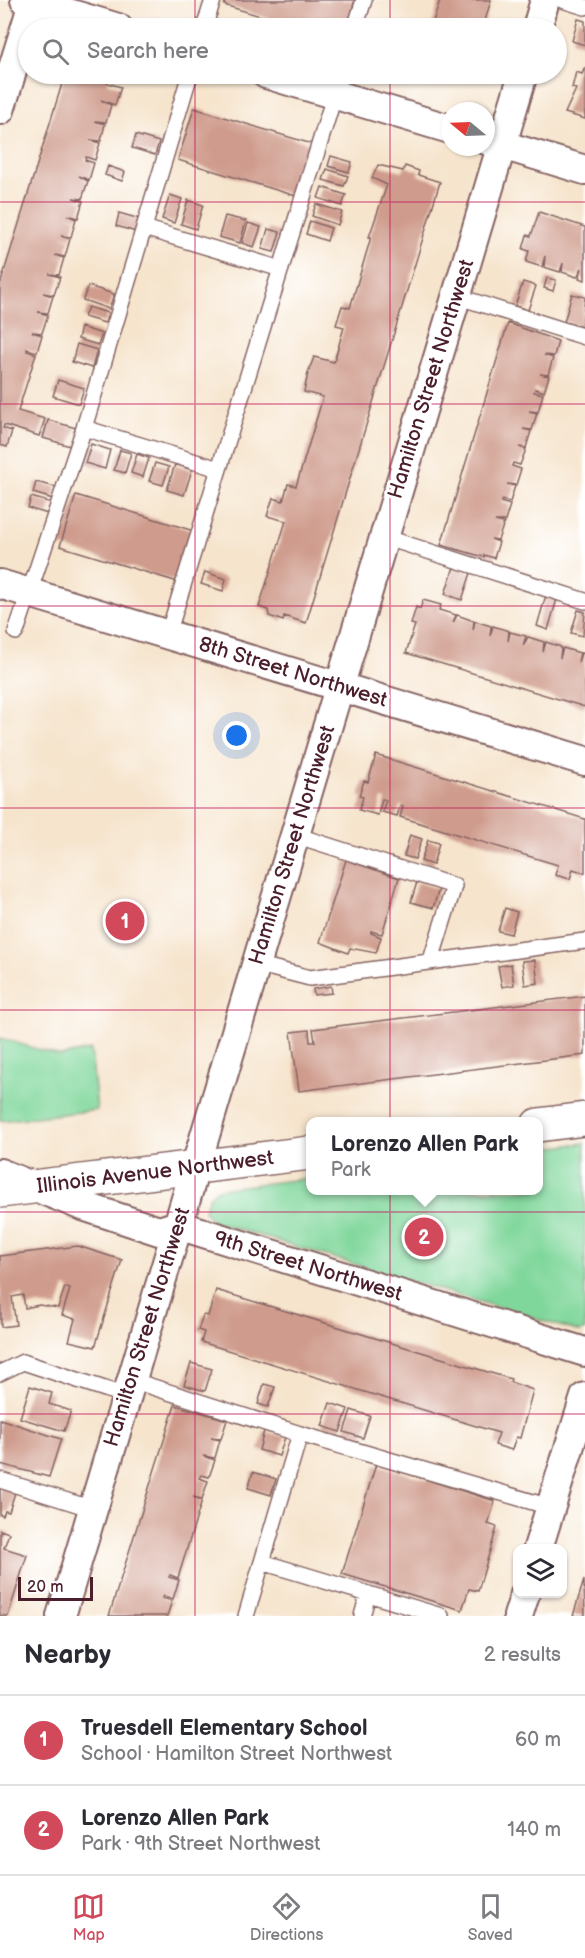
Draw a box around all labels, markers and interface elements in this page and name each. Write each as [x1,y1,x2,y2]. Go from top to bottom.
search box [18,18,567,84]
icon: search [39,35,72,68]
text: Search here [87,38,209,65]
north arrow [441,102,495,156]
street label: Hamilton Street Northwest [383,256,480,502]
street label: 8th Street Northwest [196,631,391,713]
your location [222,721,251,750]
street label: Hamilton Street Northwest [244,722,341,968]
pin: 1 [106,898,144,944]
popup [306,1117,543,1195]
text: Lorenzo Allen Park [331,1131,518,1158]
street label: Illinois Avenue Northwest [35,1145,275,1199]
text: Park [331,1158,371,1182]
street label: Hamilton Street Northwest [99,1204,196,1450]
pin: 2 [404,1214,444,1260]
street label: 9th Street Northwest [211,1225,406,1307]
map controls [513,1544,567,1598]
button: layers [513,1544,567,1598]
scale bar [18,1574,93,1602]
text: 20 m [27,1578,63,1597]
text: Nearby [24,1640,111,1671]
text: 2 results [484,1643,561,1667]
text: Truesdell Elementary School [81,1715,368,1742]
text: 1 [39,1728,48,1752]
text: 60 m [515,1728,561,1752]
text: School · Hamilton Street Northwest [81,1742,392,1766]
text: Lorenzo Allen Park [81,1805,269,1832]
text: 2 [38,1818,49,1842]
text: 140 m [507,1818,561,1842]
text: Park · 9th Street Northwest [81,1832,320,1856]
tab: Map [72,1890,105,1945]
tab: Directions [250,1890,323,1945]
tab: Saved [468,1890,513,1945]

